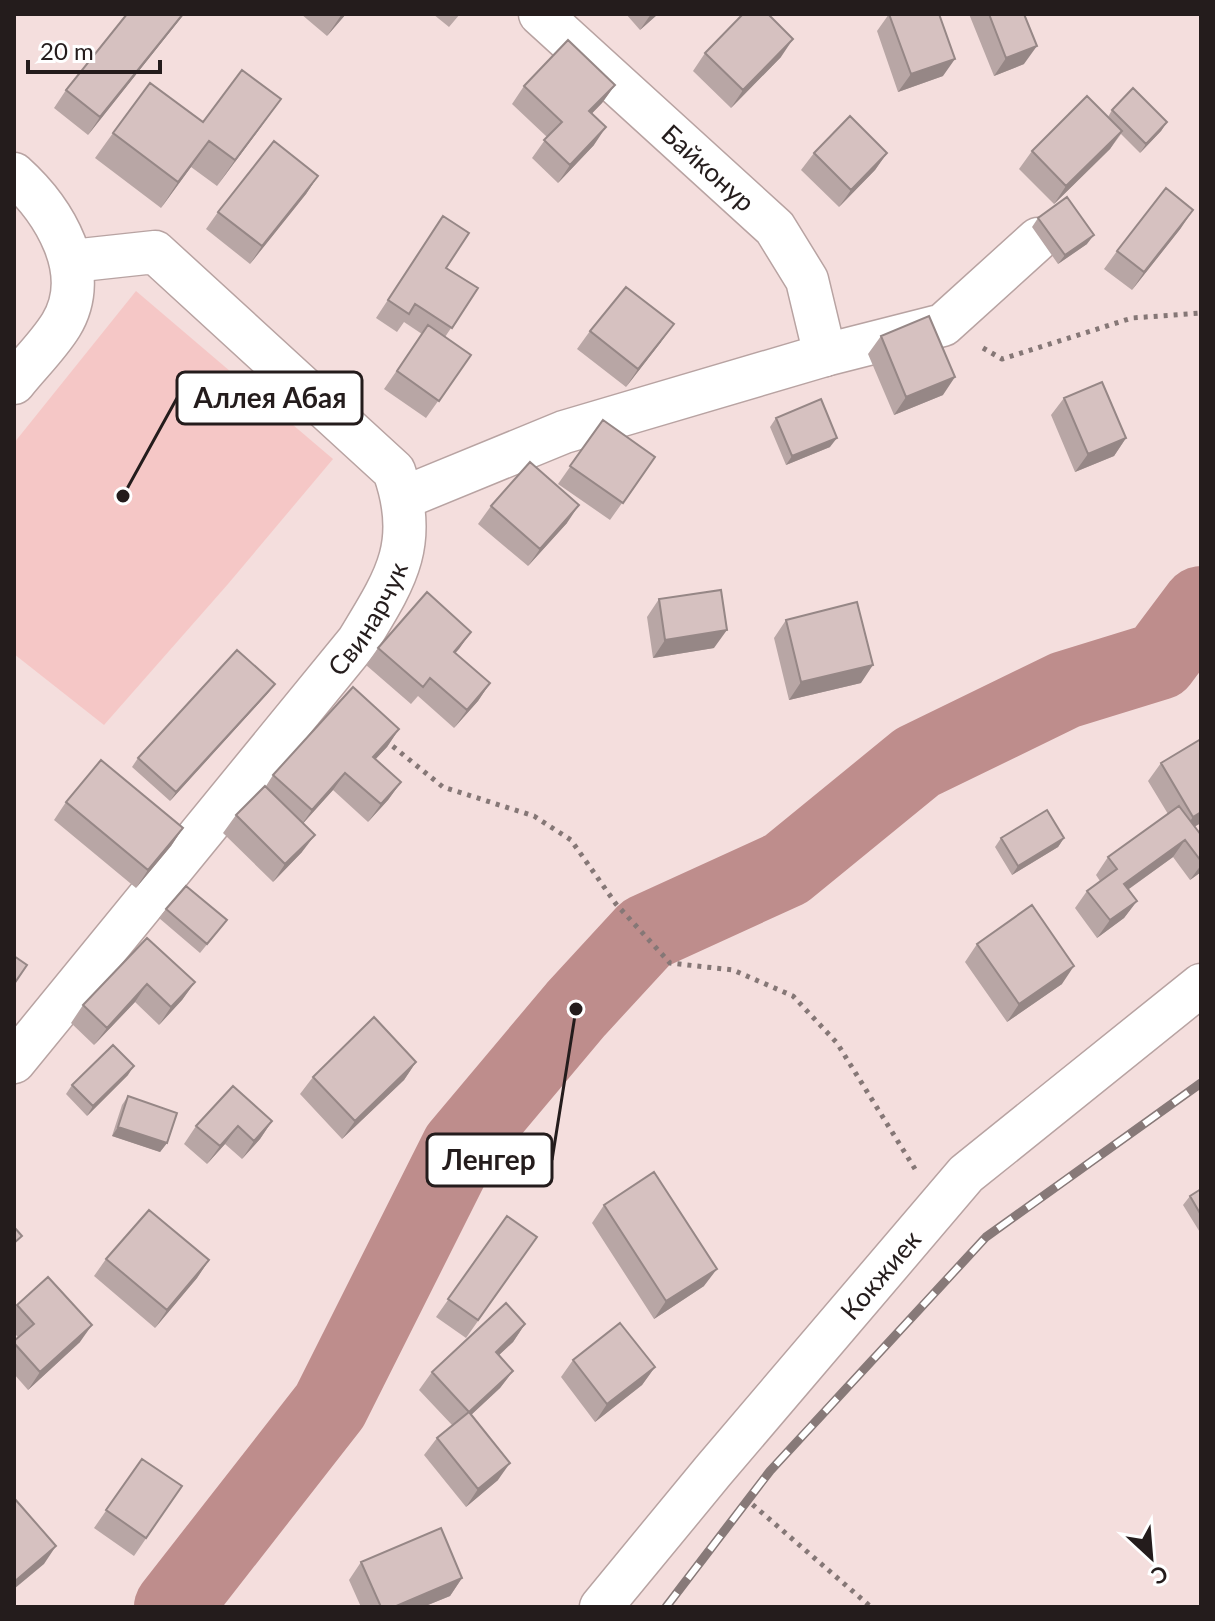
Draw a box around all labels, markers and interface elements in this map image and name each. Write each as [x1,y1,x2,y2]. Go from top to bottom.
scale bar [28,24,160,74]
text: 20 m [40,36,94,65]
street label: Байконур [656,117,762,218]
callout: Аллея Абая [177,372,362,424]
text: Аллея Абая [193,380,346,414]
street label: Свинарчук [321,557,414,682]
callout: Ленгер [427,1134,552,1186]
text: Ленгер [441,1142,536,1176]
street label: Кокжиек [833,1223,928,1326]
north arrow [1111,1517,1191,1597]
text: С [1147,1560,1172,1591]

